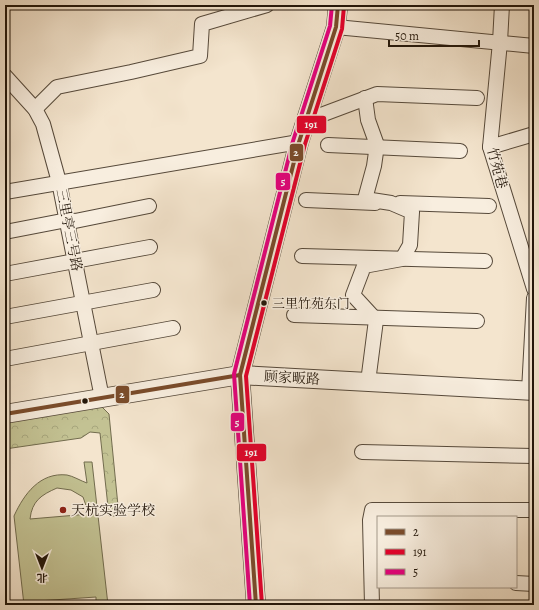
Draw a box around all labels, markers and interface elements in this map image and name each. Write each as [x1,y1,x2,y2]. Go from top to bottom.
scale bar [389,22,479,48]
text: 50 m [395,28,419,44]
line badge: 191 [296,115,327,134]
text: 191 [305,117,318,132]
line badge: 2 [289,143,304,162]
text: 2 [293,145,299,160]
street label: 竹苑巷 [482,145,512,191]
line badge: 5 [275,172,291,191]
text: 5 [281,174,286,189]
street label: 三里亭三号路 [52,187,86,273]
place label: 三里竹苑东门 [272,295,350,312]
marker: 三里竹苑东门 [259,298,269,308]
street label: 顾家畈路 [264,367,320,389]
line badge: 2 [115,385,130,404]
text: 2 [119,387,125,402]
unlabelled marker [80,396,90,406]
line badge: 5 [230,412,245,432]
text: 5 [235,415,240,430]
line badge: 191 [236,443,267,462]
text: 191 [245,445,258,460]
place label: 天杭实验学校 [71,501,155,520]
marker: 天杭实验学校 [58,505,68,515]
legend [377,516,517,588]
text: 2 [413,524,419,540]
text: 191 [413,544,427,560]
north arrow [22,548,62,588]
text: 5 [413,564,418,580]
text: 北 [37,570,48,585]

